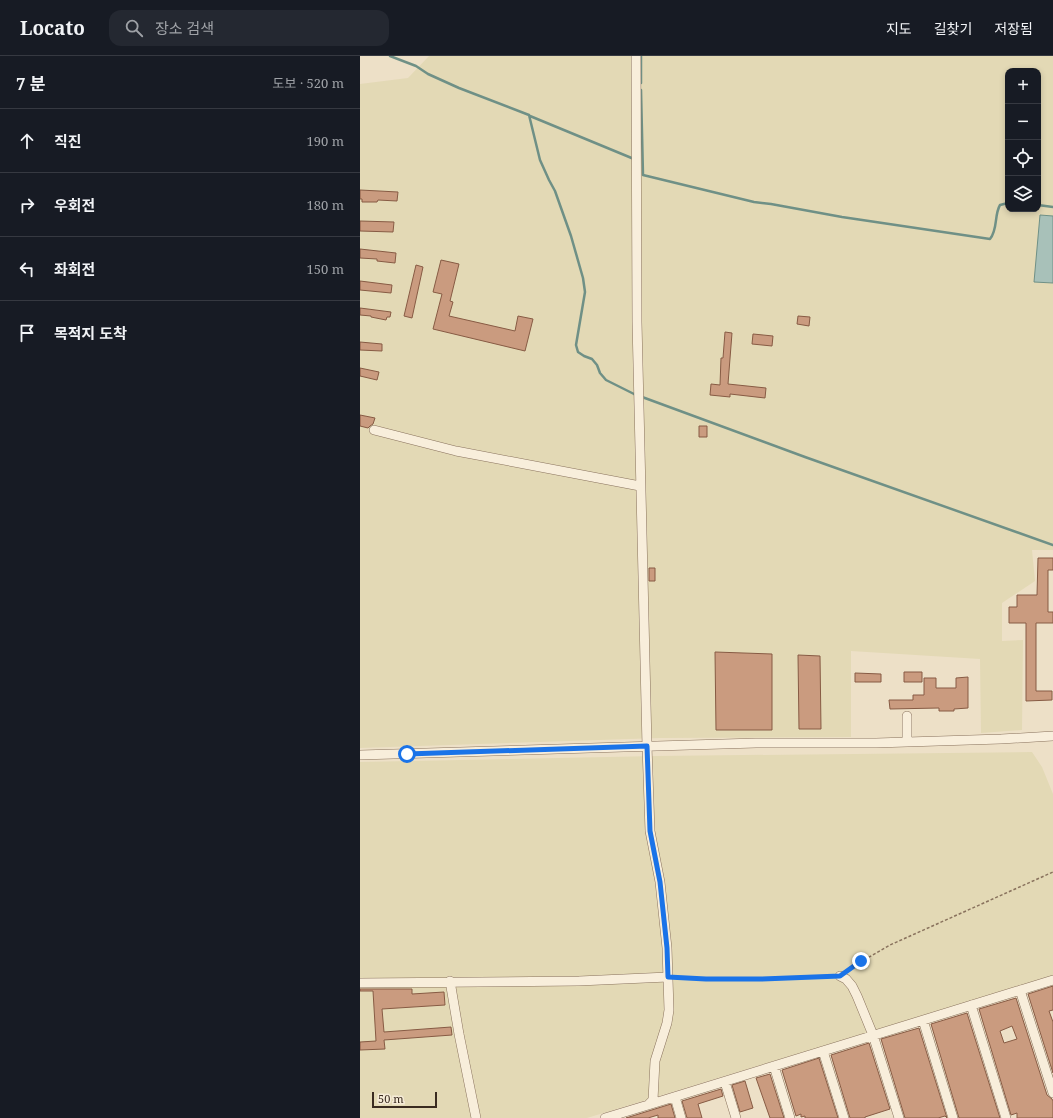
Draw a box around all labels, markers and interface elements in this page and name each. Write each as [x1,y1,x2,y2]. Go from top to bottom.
search box [109,10,389,46]
text: Locato [20,15,85,41]
icon: search [123,17,145,39]
text: 장소 검색 [155,18,214,38]
text: 지도 [886,19,912,38]
text: 길찾기 [934,19,972,38]
text: 저장됨 [994,19,1033,38]
map controls [1005,68,1041,212]
button: + [1005,68,1041,104]
text: 7 분 [16,72,46,95]
text: 도보 · 520 m [273,74,344,92]
button: − [1005,104,1041,140]
icon: ahead [16,130,38,152]
text: 직진 [54,131,82,151]
text: 190 m [307,132,344,150]
button: locate [1005,140,1041,176]
button: layers [1005,176,1041,212]
icon: right [16,194,38,216]
text: 우회전 [54,195,95,215]
text: 180 m [307,196,344,214]
icon: left [16,258,38,280]
text: 좌회전 [54,259,95,279]
text: 150 m [307,260,344,278]
icon: arrive [16,322,38,344]
text: 목적지 도착 [54,323,127,343]
route start [398,745,416,763]
route end [852,952,870,970]
scale bar [372,1090,437,1109]
text: 50 m [378,1091,404,1106]

